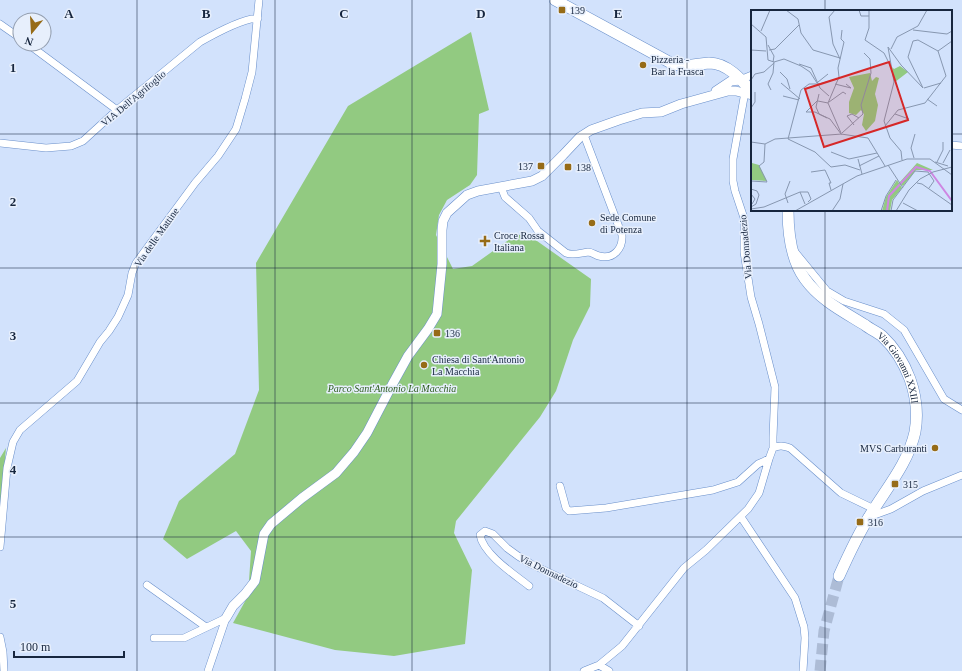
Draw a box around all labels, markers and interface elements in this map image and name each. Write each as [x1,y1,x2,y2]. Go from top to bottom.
marker: 139 [557,5,567,15]
place label: 139 [570,5,585,16]
text: A [64,6,74,21]
text: B [202,6,211,21]
text: C [339,6,349,21]
text: D [476,6,486,21]
text: E [614,6,622,21]
inset map [751,10,952,211]
north arrow [12,12,52,52]
text: N [23,35,35,48]
place label: Pizzeria - Bar la Frasca [651,54,704,77]
text: 1 [10,60,16,75]
marker: Pizzeria - Bar la Frasca [638,60,648,70]
street label: VIA Dell'Agrifoglio [99,68,168,129]
place label: 137 [518,161,533,172]
marker: 137 [536,161,546,171]
marker: 138 [563,162,573,172]
place label: 138 [576,162,591,173]
text: 2 [10,194,16,209]
street label: Via delle Mattine [132,205,181,269]
place label: Sede Comune di Potenza [600,212,656,235]
street label: Via Donnadezio [737,214,754,280]
marker: Sede Comune di Potenza [587,218,597,228]
place label: Croce Rossa Italiana [494,230,545,253]
marker: Croce Rossa Italiana [479,235,491,247]
text: 3 [10,328,17,343]
marker: 136 [432,328,442,338]
place label: 136 [445,328,460,339]
street label: Via Giovanni XXIII [875,330,921,404]
place label: Chiesa di Sant'Antonio La Macchia [432,354,524,377]
marker: Chiesa di Sant'Antonio La Macchia [419,360,429,370]
park label: Parco Sant'Antonio La Macchia [327,383,456,394]
place label: MVS Carburanti [860,443,927,454]
marker: MVS Carburanti [930,443,940,453]
text: 4 [10,462,17,477]
marker: 315 [890,479,900,489]
place label: 315 [903,479,918,490]
marker: 316 [855,517,865,527]
place label: 316 [868,517,883,528]
street label: Via Donnadezio [517,552,580,591]
text: 5 [10,596,17,611]
scale bar [14,633,124,659]
text: 100 m [20,640,51,654]

